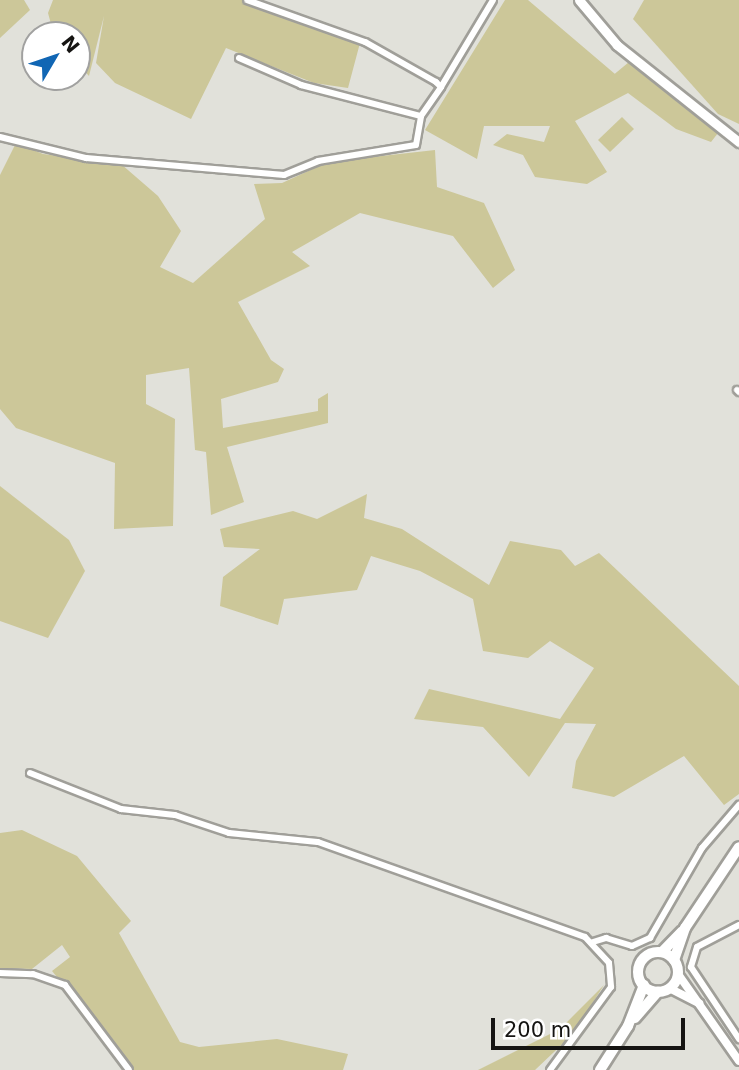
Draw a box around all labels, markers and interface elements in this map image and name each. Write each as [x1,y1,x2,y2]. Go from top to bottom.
north arrow [21,21,91,91]
text: N [57,31,84,57]
scale bar [494,1004,688,1048]
text: 200 m [504,1018,571,1042]

